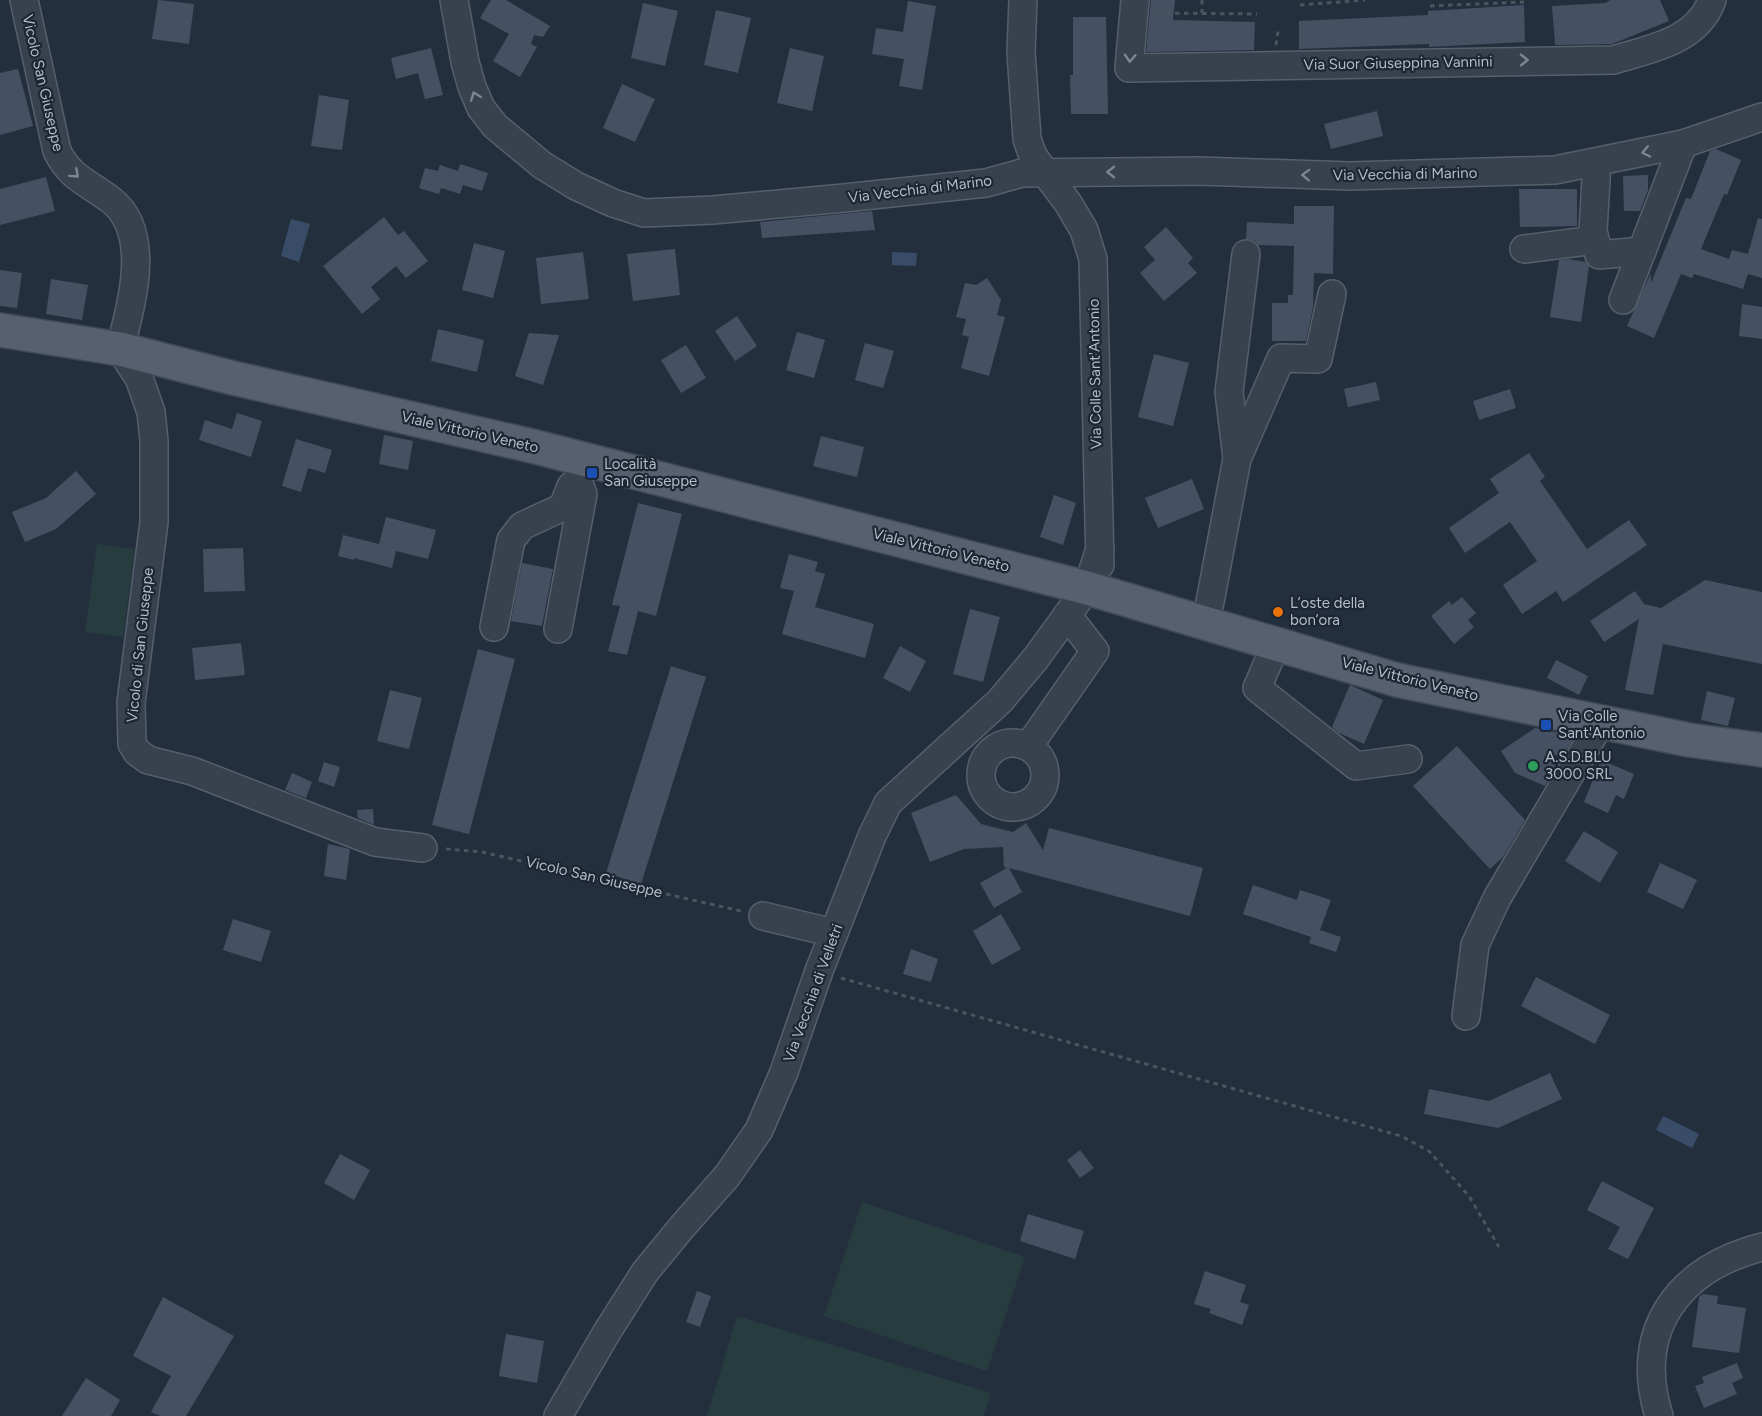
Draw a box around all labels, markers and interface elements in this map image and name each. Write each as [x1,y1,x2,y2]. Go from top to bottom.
street label: Vicolo San Giuseppe [19,13,67,153]
street label: Via Suor Giuseppina Vannini [1303,52,1493,74]
one-way arrow [1124,54,1137,63]
one-way arrow [1520,54,1529,66]
one-way arrow [470,91,483,101]
one-way arrow [1641,145,1651,158]
street label: Via Vecchia di Marino [1333,164,1478,184]
one-way arrow [1106,165,1115,178]
one-way arrow [68,167,79,178]
one-way arrow [1301,168,1310,181]
street label: Via Vecchia di Marino [847,171,993,207]
street label: Via Colle Sant'Antonio [1085,298,1105,449]
street label: Viale Vittorio Veneto [400,407,541,457]
place label: Località San Giuseppe [604,455,697,490]
marker: Località San Giuseppe [585,466,599,480]
street label: Viale Vittorio Veneto [871,524,1012,576]
street label: Vicolo di San Giuseppe [123,567,157,723]
place label: L’oste della bon’ora [1290,594,1365,629]
marker: L’oste della bon’ora [1271,605,1285,619]
street label: Viale Vittorio Veneto [1340,653,1481,705]
place label: Via Colle Sant'Antonio [1558,707,1646,742]
marker: Via Colle Sant'Antonio [1539,718,1553,732]
place label: A.S.D.BLU 3000 SRL [1545,748,1612,783]
marker: A.S.D.BLU 3000 SRL [1526,759,1540,773]
street label: Vicolo San Giuseppe [524,853,664,901]
street label: Via Vecchia di Velletri [780,922,846,1064]

